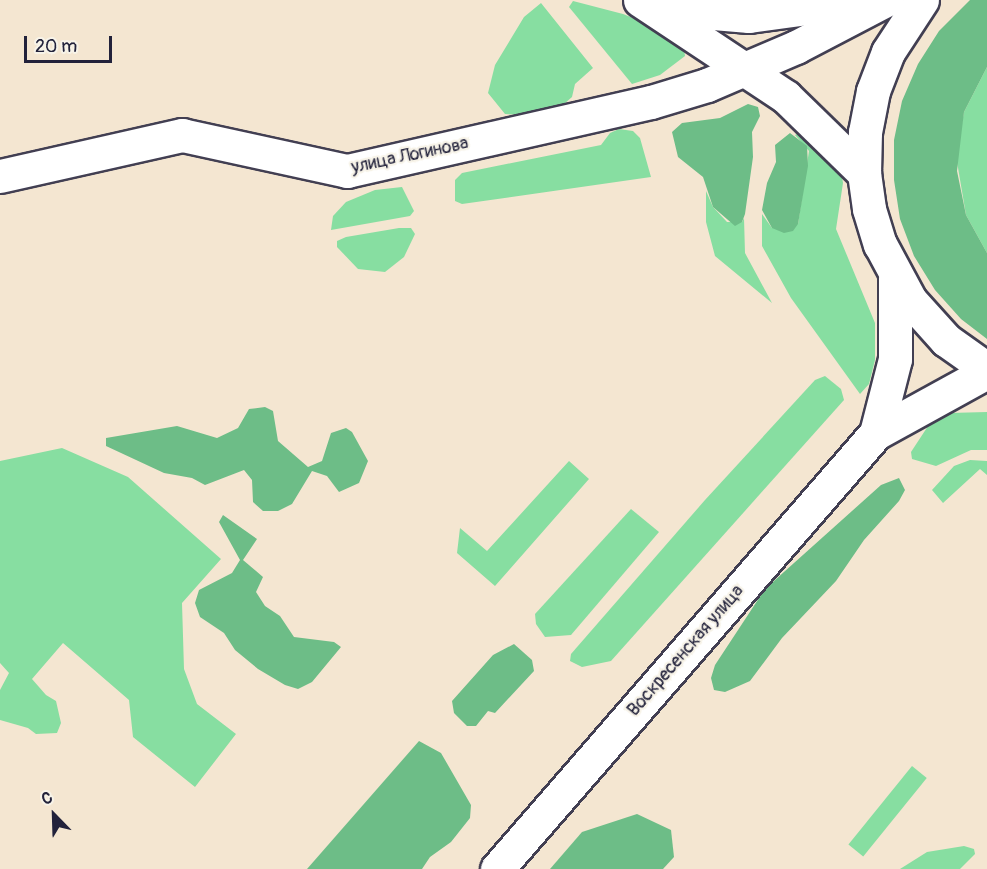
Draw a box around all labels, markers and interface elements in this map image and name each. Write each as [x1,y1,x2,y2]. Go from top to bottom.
scale bar [27,24,116,62]
text: 20 m [35,35,77,58]
street label: улица Логинова [349,133,471,179]
street label: Воскресенская улица [623,581,749,721]
north arrow [24,785,84,845]
text: С [39,787,55,810]

